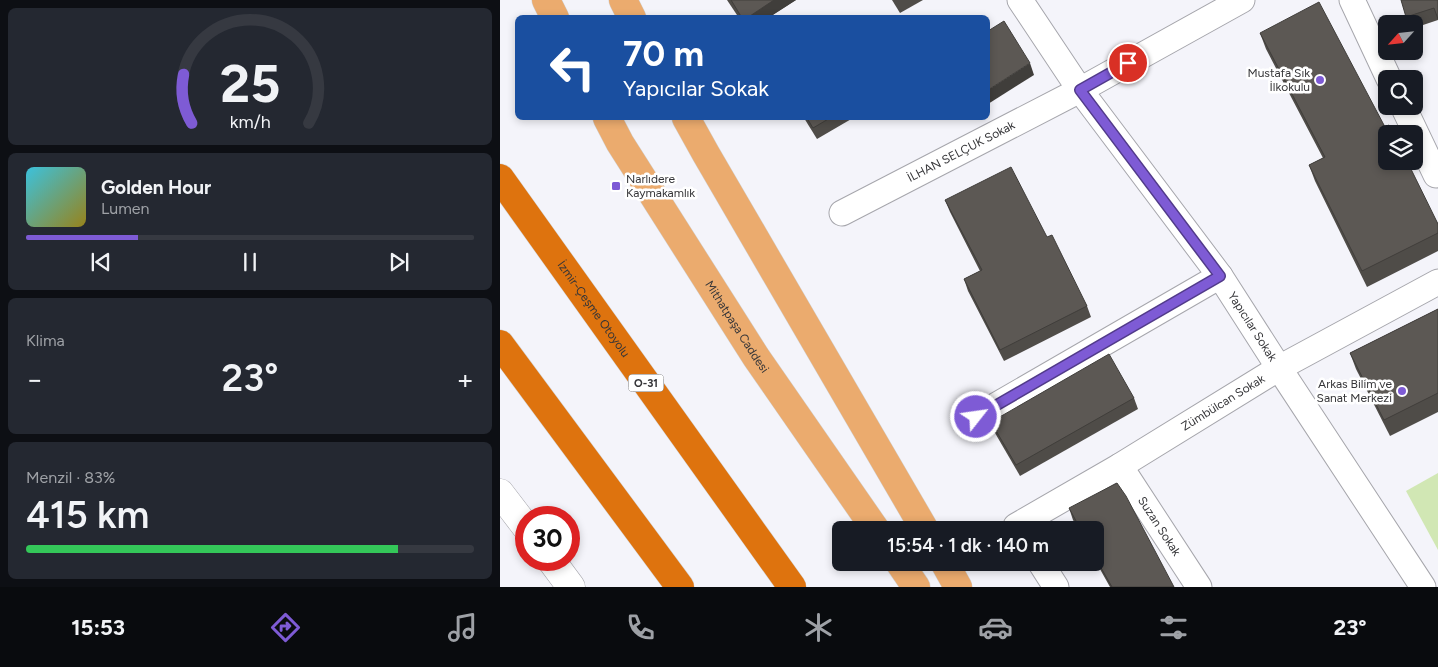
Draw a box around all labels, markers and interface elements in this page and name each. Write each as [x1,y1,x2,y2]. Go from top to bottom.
north arrow [1378,15,1422,60]
map controls [1378,15,1423,170]
text: 70 m [623,33,704,75]
icon: left [540,35,605,100]
pin [1107,42,1149,84]
icon: arrive [1114,49,1142,77]
text: 25 [220,53,280,115]
place label: Mustafa Sık İlkokulu [1247,66,1310,94]
button: search [1378,70,1423,115]
marker: Mustafa Sık İlkokulu [1314,74,1326,86]
text: Yapıcılar Sokak [623,75,769,102]
text: km/h [230,111,270,132]
street label: İLHAN SELÇUK Sokak [905,118,1017,185]
button: layers [1378,125,1423,170]
place label: Narlıdere Kaymakamlık [626,172,695,200]
text: Golden Hour [101,176,211,199]
marker: Narlıdere Kaymakamlık [610,180,622,192]
text: Lumen [101,199,150,218]
icon: previous [87,248,115,276]
icon: pause [236,248,264,276]
icon: next [385,248,413,276]
street label: İzmir-Çeşme Otoyolu [554,258,633,360]
street label: Mithatpaşa Caddesi [702,278,772,375]
street label: Yapıcılar Sokak [1225,289,1280,364]
text: Klima [26,331,65,350]
text: 23° [222,355,278,401]
text: − [26,362,43,396]
text: + [457,362,474,396]
street label: Zümbülcan Sokak [1179,371,1267,434]
road number: O-31 [628,374,664,392]
place label: Arkas Bilim ve Sanat Merkezi [1317,377,1392,405]
marker: Arkas Bilim ve Sanat Merkezi [1396,385,1408,397]
position arrow [949,390,1001,442]
text: Menzil · 83% [26,468,115,487]
text: 415 km [26,492,149,538]
street label: Suzan Sokak [1135,494,1184,559]
speed limit sign: 30 [515,506,580,571]
text: 15:54 · 1 dk · 140 m [887,534,1049,557]
icon: directions [268,610,303,645]
icon: music [445,610,480,645]
icon: phone [623,610,658,645]
icon: climate [801,610,836,645]
icon: car [978,610,1013,645]
icon: filters [1156,610,1191,645]
text: 15:53 [71,614,125,641]
text: 23° [1333,614,1367,641]

